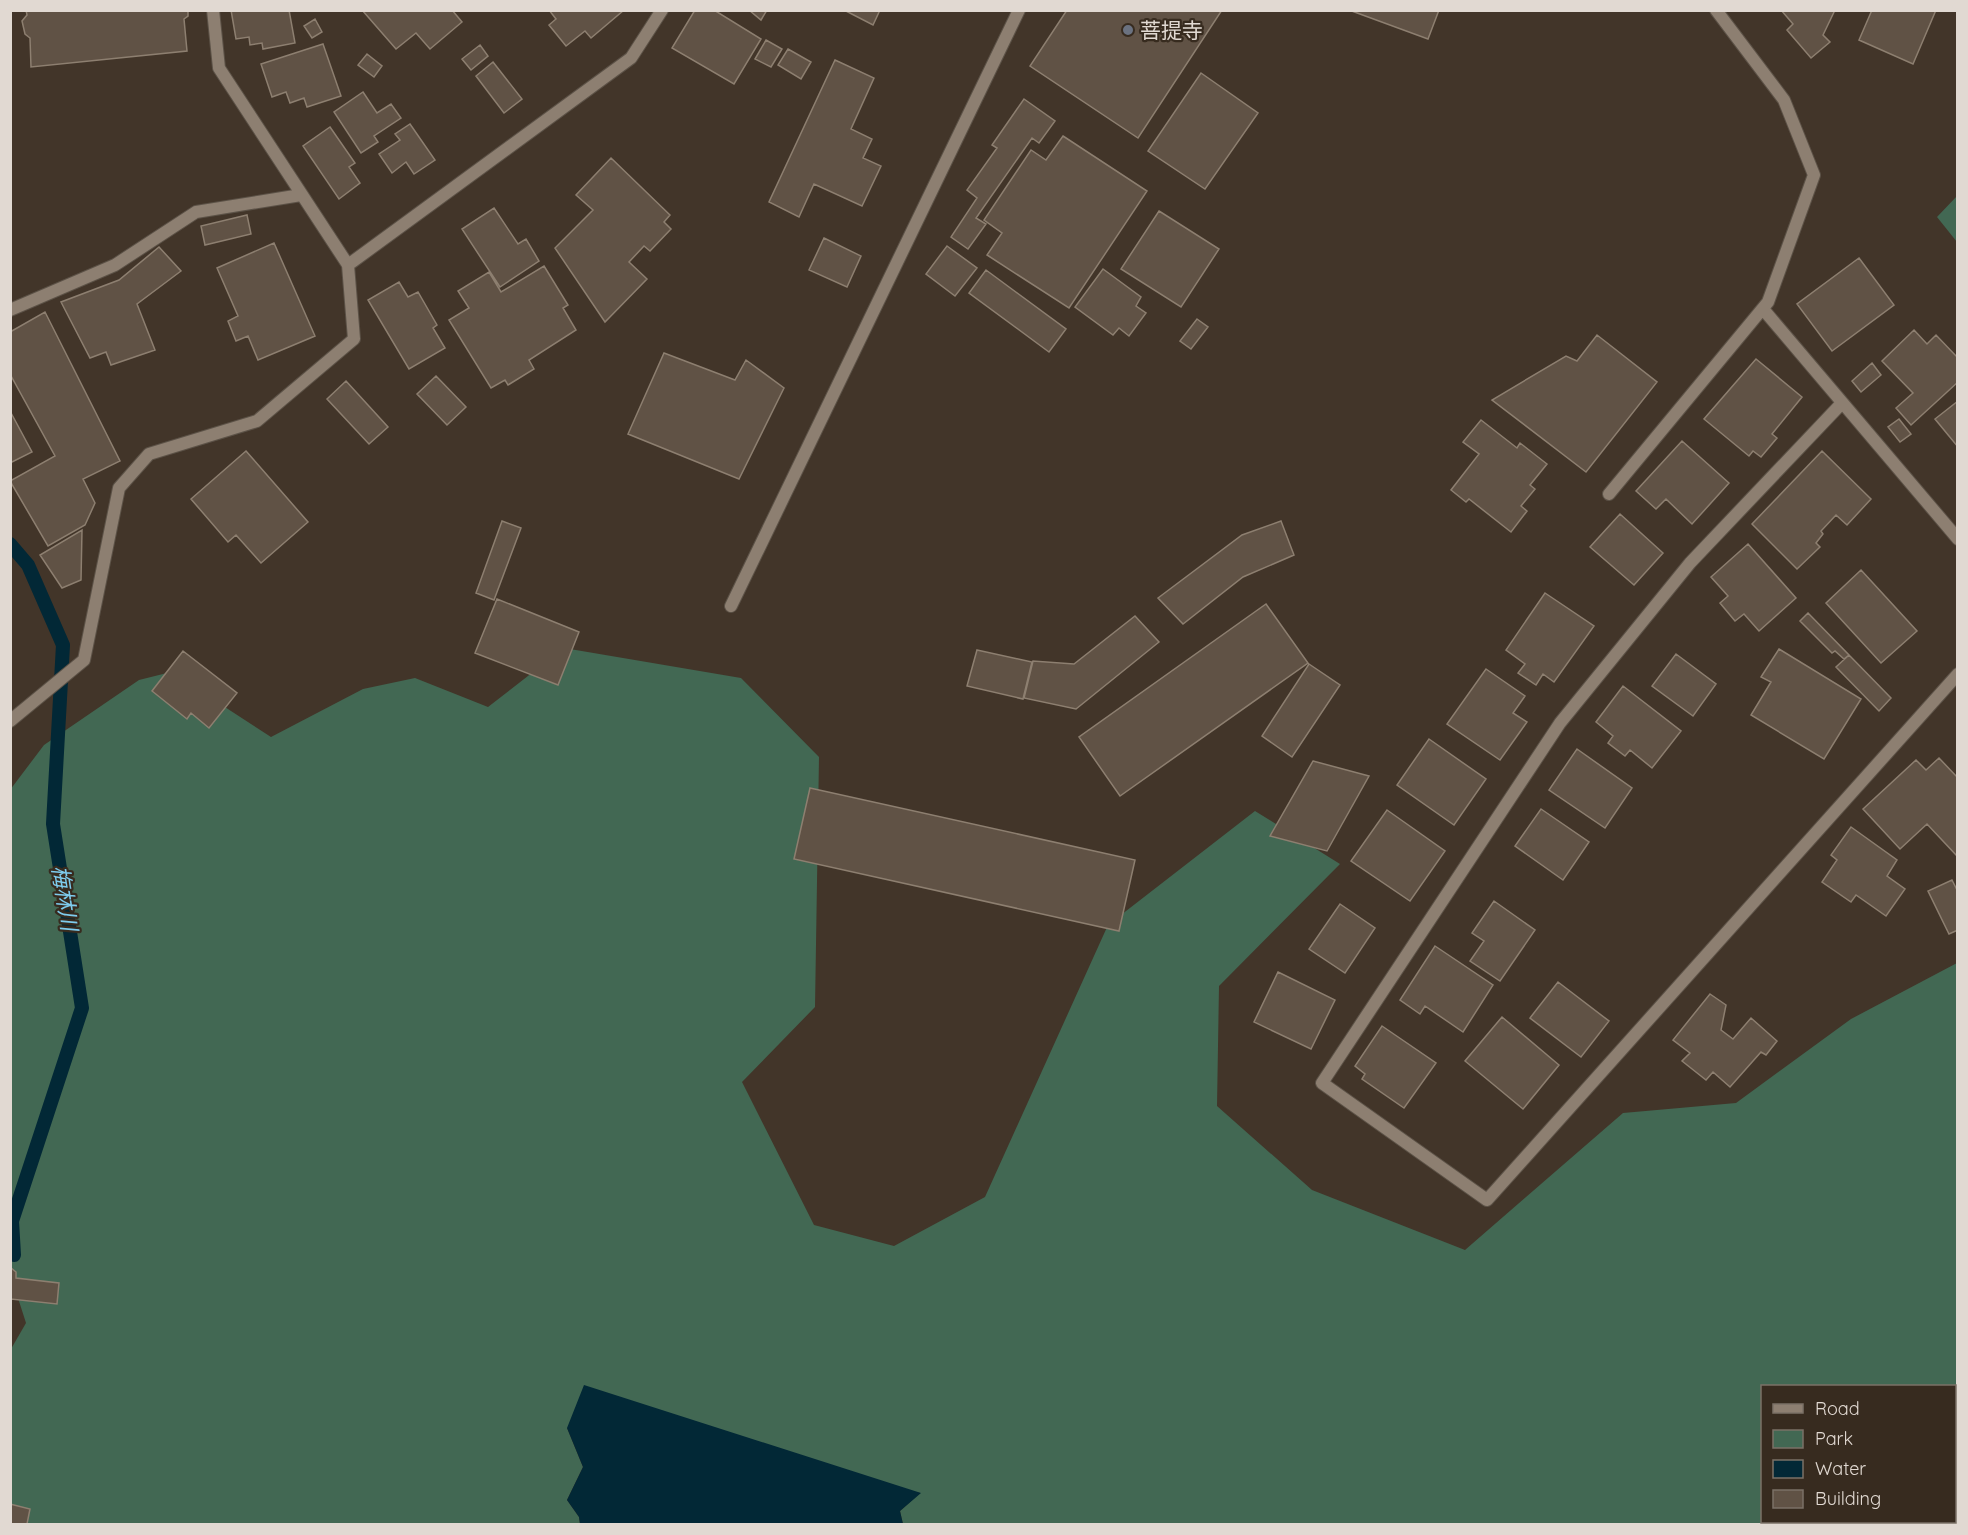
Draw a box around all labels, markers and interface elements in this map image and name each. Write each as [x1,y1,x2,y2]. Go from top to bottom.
place label: 菩提寺 [1140,17,1203,43]
marker: 菩提寺 [1121,23,1135,37]
water label: 梅林川 [46,863,84,935]
legend [1761,1385,1956,1523]
text: Road [1815,1397,1860,1420]
text: Park [1815,1427,1853,1450]
text: Water [1815,1457,1866,1480]
text: Building [1815,1487,1881,1510]

